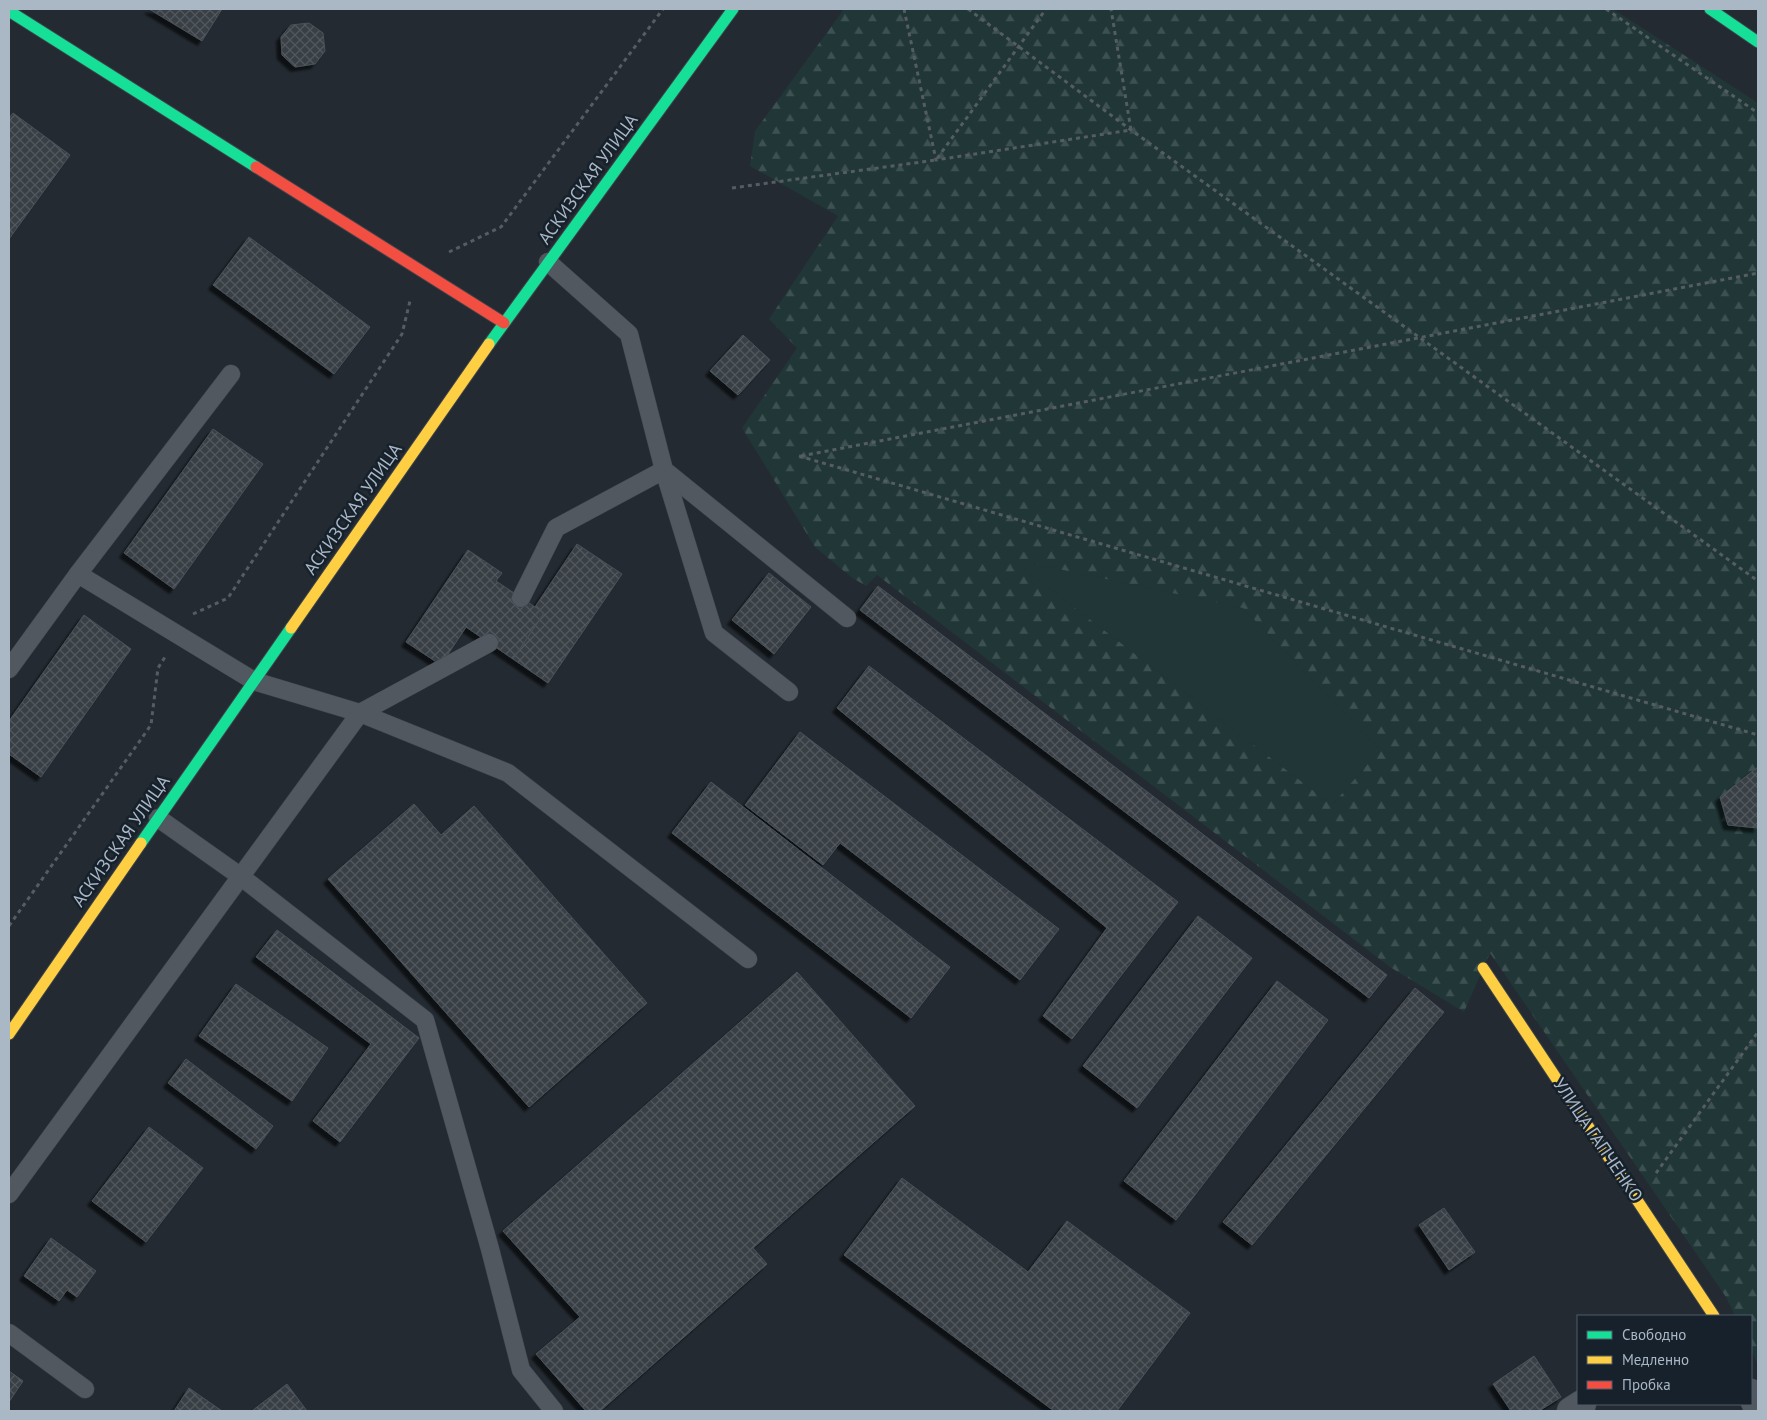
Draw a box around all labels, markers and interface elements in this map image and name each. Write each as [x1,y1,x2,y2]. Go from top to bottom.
street label: АСКИЗСКАЯ УЛИЦА [533,109,643,248]
street label: АСКИЗСКАЯ УЛИЦА [299,438,407,579]
street label: АСКИЗСКАЯ УЛИЦА [67,770,175,911]
street label: УЛИЦА ГАПЧЕНКО [1548,1073,1648,1206]
legend [1577,1315,1752,1405]
text: Свободно [1622,1325,1686,1344]
text: Медленно [1622,1350,1689,1369]
text: Пробка [1622,1375,1671,1394]

